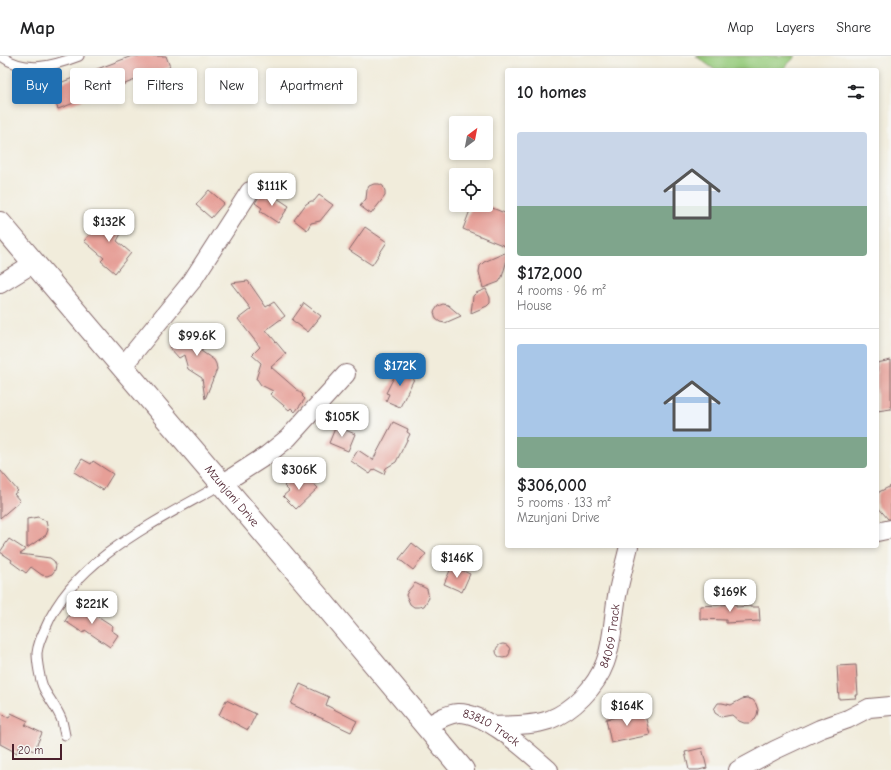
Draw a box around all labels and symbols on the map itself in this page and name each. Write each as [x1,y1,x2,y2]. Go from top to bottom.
north arrow [449,116,493,160]
pin: $111K [244,173,300,207]
pin: $132K [81,209,137,243]
pin: $99.6K [164,323,230,357]
pin: $172K [372,353,428,387]
pin: $105K [314,404,370,438]
pin: $306K [271,457,327,491]
street label: Mzunjani Drive [202,462,262,529]
pin: $146K [429,545,485,579]
pin: $169K [702,579,758,613]
pin: $221K [64,591,120,625]
street label: 84069 Track [597,603,623,670]
pin: $164K [599,693,655,727]
street label: 83810 Track [462,706,522,749]
scale bar [12,742,62,761]

